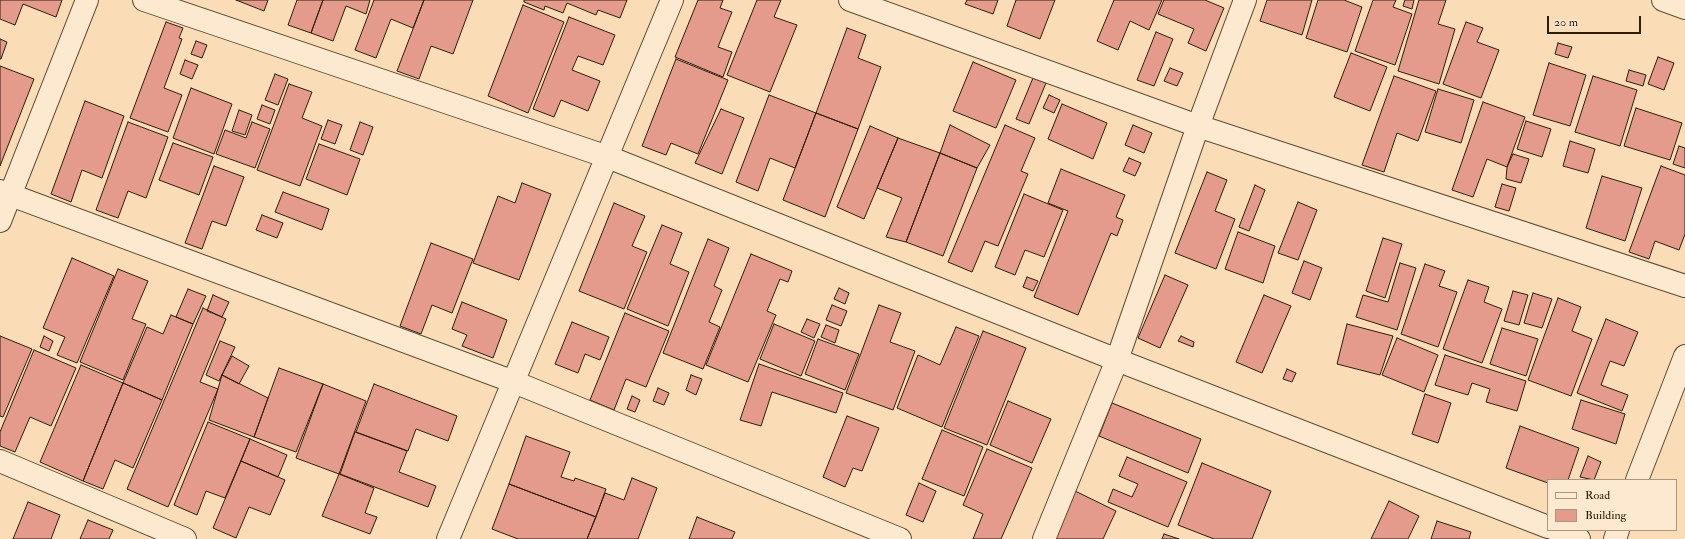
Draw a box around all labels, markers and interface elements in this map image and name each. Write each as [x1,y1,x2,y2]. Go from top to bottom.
scale bar [1549,8,1643,34]
text: 20 m [1554,15,1578,30]
legend [1547,479,1677,531]
text: Road [1585,488,1610,503]
text: Building [1585,508,1626,523]

